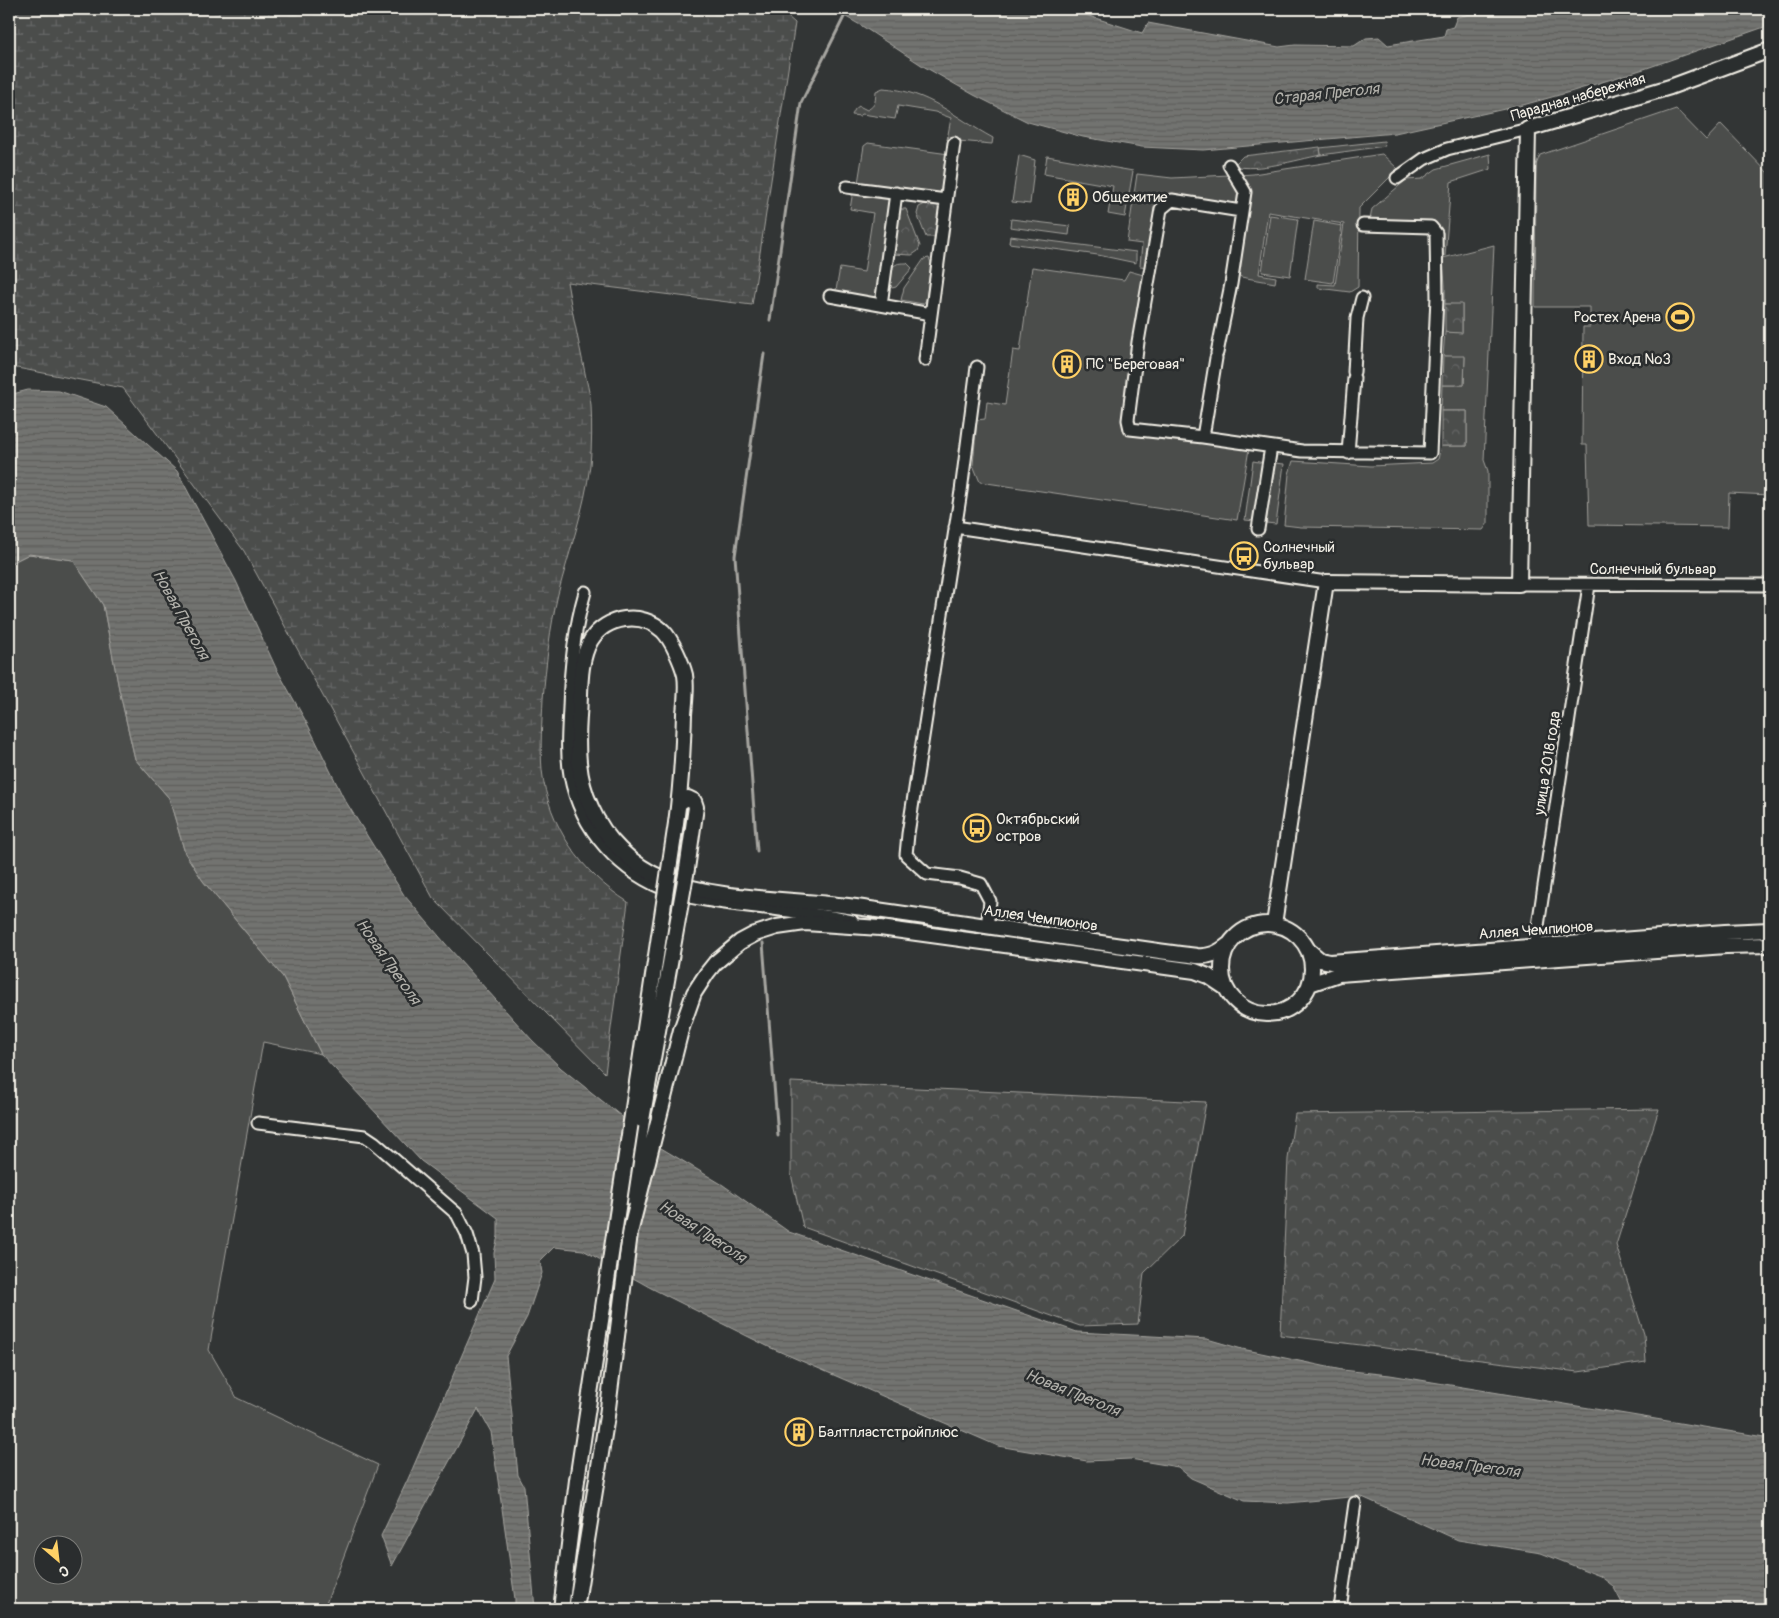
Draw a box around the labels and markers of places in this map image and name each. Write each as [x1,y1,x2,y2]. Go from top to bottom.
building icon: Общежитие [1058,182,1088,212]
place label: Общежитие [1092,188,1168,207]
sports icon: Ростех Арена [1665,302,1695,332]
place label: Ростех Арена [1574,308,1661,327]
building icon: Вход №3 [1574,344,1604,374]
building icon: ПС "Береговая" [1052,349,1082,379]
place label: Вход №3 [1608,350,1671,369]
place label: ПС "Береговая" [1086,355,1185,374]
place label: Солнечный бульвар [1263,538,1335,574]
bus stop icon: Солнечный бульвар [1229,541,1259,571]
place label: Октябрьский остров [996,810,1080,846]
bus stop icon: Октябрьский остров [962,813,992,843]
building icon: Балтпластстройплюс [784,1417,814,1447]
place label: Балтпластстройплюс [818,1423,959,1442]

